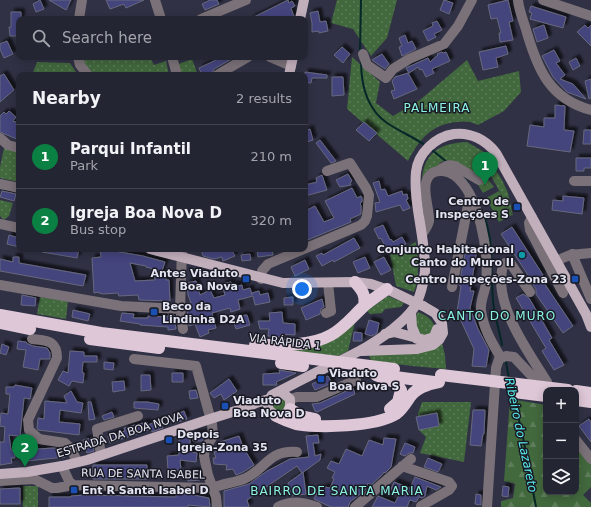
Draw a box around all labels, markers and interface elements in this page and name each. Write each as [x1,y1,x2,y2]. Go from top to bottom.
search box [16,16,308,60]
icon: search [30,27,52,49]
text: Search here [62,29,152,47]
text: Nearby [32,88,101,108]
text: 2 results [236,91,292,106]
district label: PALMEIRA [404,101,470,115]
text: Parqui Infantil [70,140,191,158]
text: 1 [40,149,50,164]
text: 210 m [250,149,292,164]
pin: 1 [472,152,498,185]
text: Park [70,158,98,173]
place label: Centro de Inspeções S [435,195,509,221]
marker: Centro de Inspeções S [512,202,522,212]
text: Igreja Boa Nova D [70,204,222,222]
text: 2 [40,213,50,228]
text: 320 m [250,213,292,228]
text: Bus stop [70,222,126,237]
place label: Conjunto Habitacional Canto do Muro II [377,243,514,269]
marker: Conjunto Habitacional Canto do Muro II [517,250,527,260]
place label: Antes Viaduto Boa Nova [151,267,238,293]
place label: Centro Inspeções-Zona 23 [405,273,567,286]
marker: Antes Viaduto Boa Nova [241,274,251,284]
marker: Centro Inspeções-Zona 23 [570,274,580,284]
your location [292,279,312,299]
place label: Beco da Lindinha D2A [162,300,245,326]
marker: Beco da Lindinha D2A [149,307,159,317]
district label: CANTO DO MURO [438,309,556,323]
street label: VIA RÁPIDA 1 [248,331,322,353]
place label: Viaduto Boa Nova S [329,367,399,393]
marker: Viaduto Boa Nova S [316,374,326,384]
water label: Ribeiro do Lazareto [502,376,540,494]
map controls [543,387,579,495]
button: + [543,387,579,423]
place label: Viaduto Boa Nova D [233,394,305,420]
marker: Viaduto Boa Nova D [220,401,230,411]
street label: ESTRADA DA BOA NOVA [55,409,185,460]
button: − [543,423,579,459]
place label: Depois Igreja-Zona 35 [177,428,268,454]
pin: 2 [12,434,38,467]
marker: Depois Igreja-Zona 35 [164,435,174,445]
button: layers [543,459,579,495]
street label: RUA DE SANTA ISABEL [81,466,206,482]
place label: Ent R Santa Isabel D [82,484,209,497]
district label: BAIRRO DE SANTA MARIA [250,484,424,498]
marker: Ent R Santa Isabel D [69,485,79,495]

